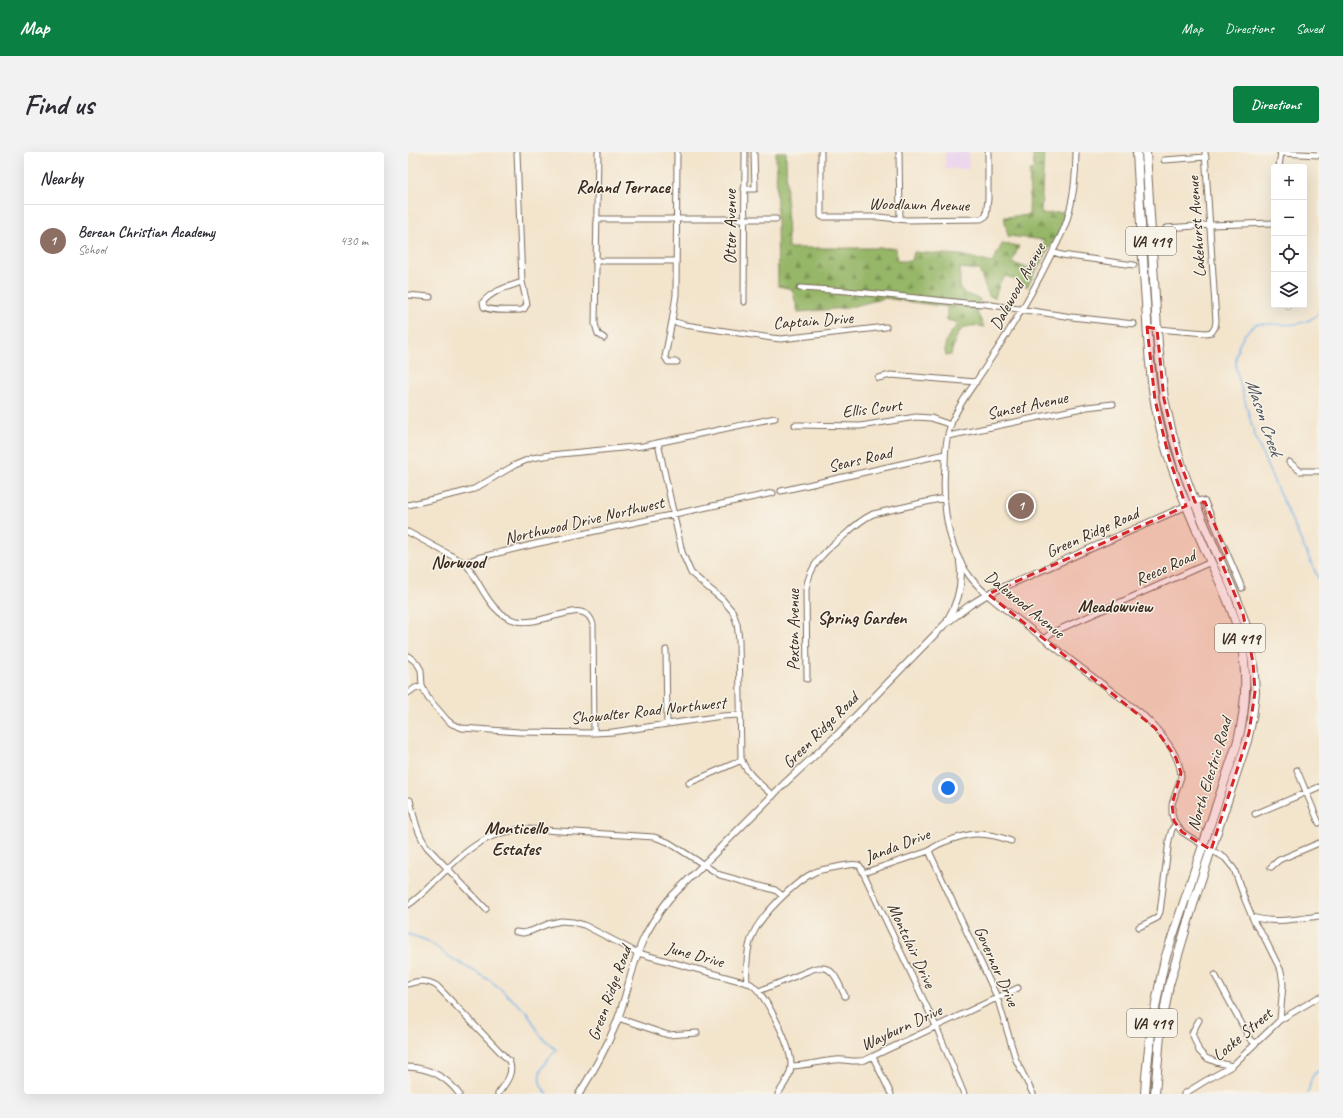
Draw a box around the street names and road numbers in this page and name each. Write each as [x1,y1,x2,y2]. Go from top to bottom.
street label: Lakehurst Avenue [1182,174,1211,278]
street label: Otter Avenue [720,188,741,264]
street label: Woodlawn Avenue [869,193,971,216]
road number: VA 419 [1126,227,1176,255]
street label: Dalewood Avenue [985,238,1051,333]
street label: Captain Drive [772,307,855,334]
street label: Sunset Avenue [985,386,1071,424]
street label: Ellis Court [841,394,905,423]
street label: Sears Road [826,441,896,477]
street label: Northwood Drive Northwest [502,491,668,549]
street label: Green Ridge Road [1043,501,1145,562]
street label: Reece Road [1132,544,1202,590]
street label: Dalewood Avenue [981,566,1070,644]
street label: Pexton Avenue [783,588,804,671]
road number: VA 419 [1215,624,1265,652]
street label: Green Ridge Road [778,686,865,773]
street label: Showalter Road Northwest [569,692,729,729]
street label: North Electric Road [1182,713,1237,833]
street label: Janda Drive [861,823,934,868]
street label: Montclair Drive [883,899,941,992]
street label: Governor Drive [969,923,1024,1011]
street label: June Drive [663,936,727,973]
street label: Green Ridge Road [583,940,637,1043]
street label: Wayburn Drive [857,999,946,1055]
street label: Locke Street [1208,1002,1278,1066]
road number: VA 419 [1127,1009,1177,1037]

